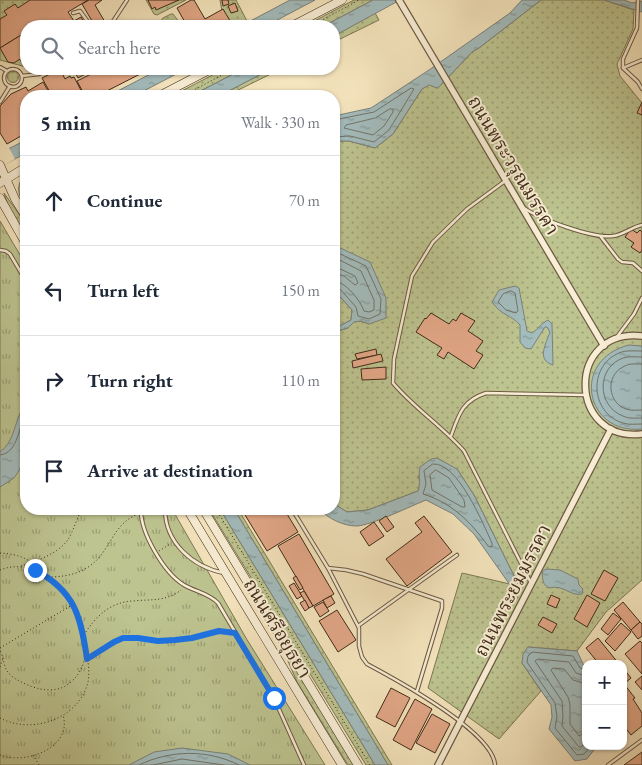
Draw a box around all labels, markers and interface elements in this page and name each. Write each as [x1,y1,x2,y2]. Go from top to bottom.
search box [20,20,340,75]
icon: search [38,34,66,62]
text: Search here [78,35,160,60]
street label: ถนนพระวรุณมรรคา [462,91,565,240]
text: 5 min [40,109,91,136]
text: Walk · 330 m [241,112,320,133]
icon: ahead [40,187,68,215]
text: Continue [87,188,162,213]
text: 70 m [289,190,320,211]
icon: left [40,277,68,305]
text: Turn left [87,278,159,303]
text: 150 m [281,280,320,301]
icon: right [40,367,68,395]
text: Turn right [87,368,173,393]
text: 110 m [281,370,320,391]
icon: arrive [40,457,68,485]
text: Arrive at destination [87,458,253,483]
street label: ถนนพระยมมรรคา [468,520,557,661]
route end [24,559,47,582]
street label: ถนนศรีอยุธยา [238,574,317,683]
map controls [582,660,627,750]
button: + [582,660,627,705]
route start [263,687,286,710]
button: − [582,705,627,750]

